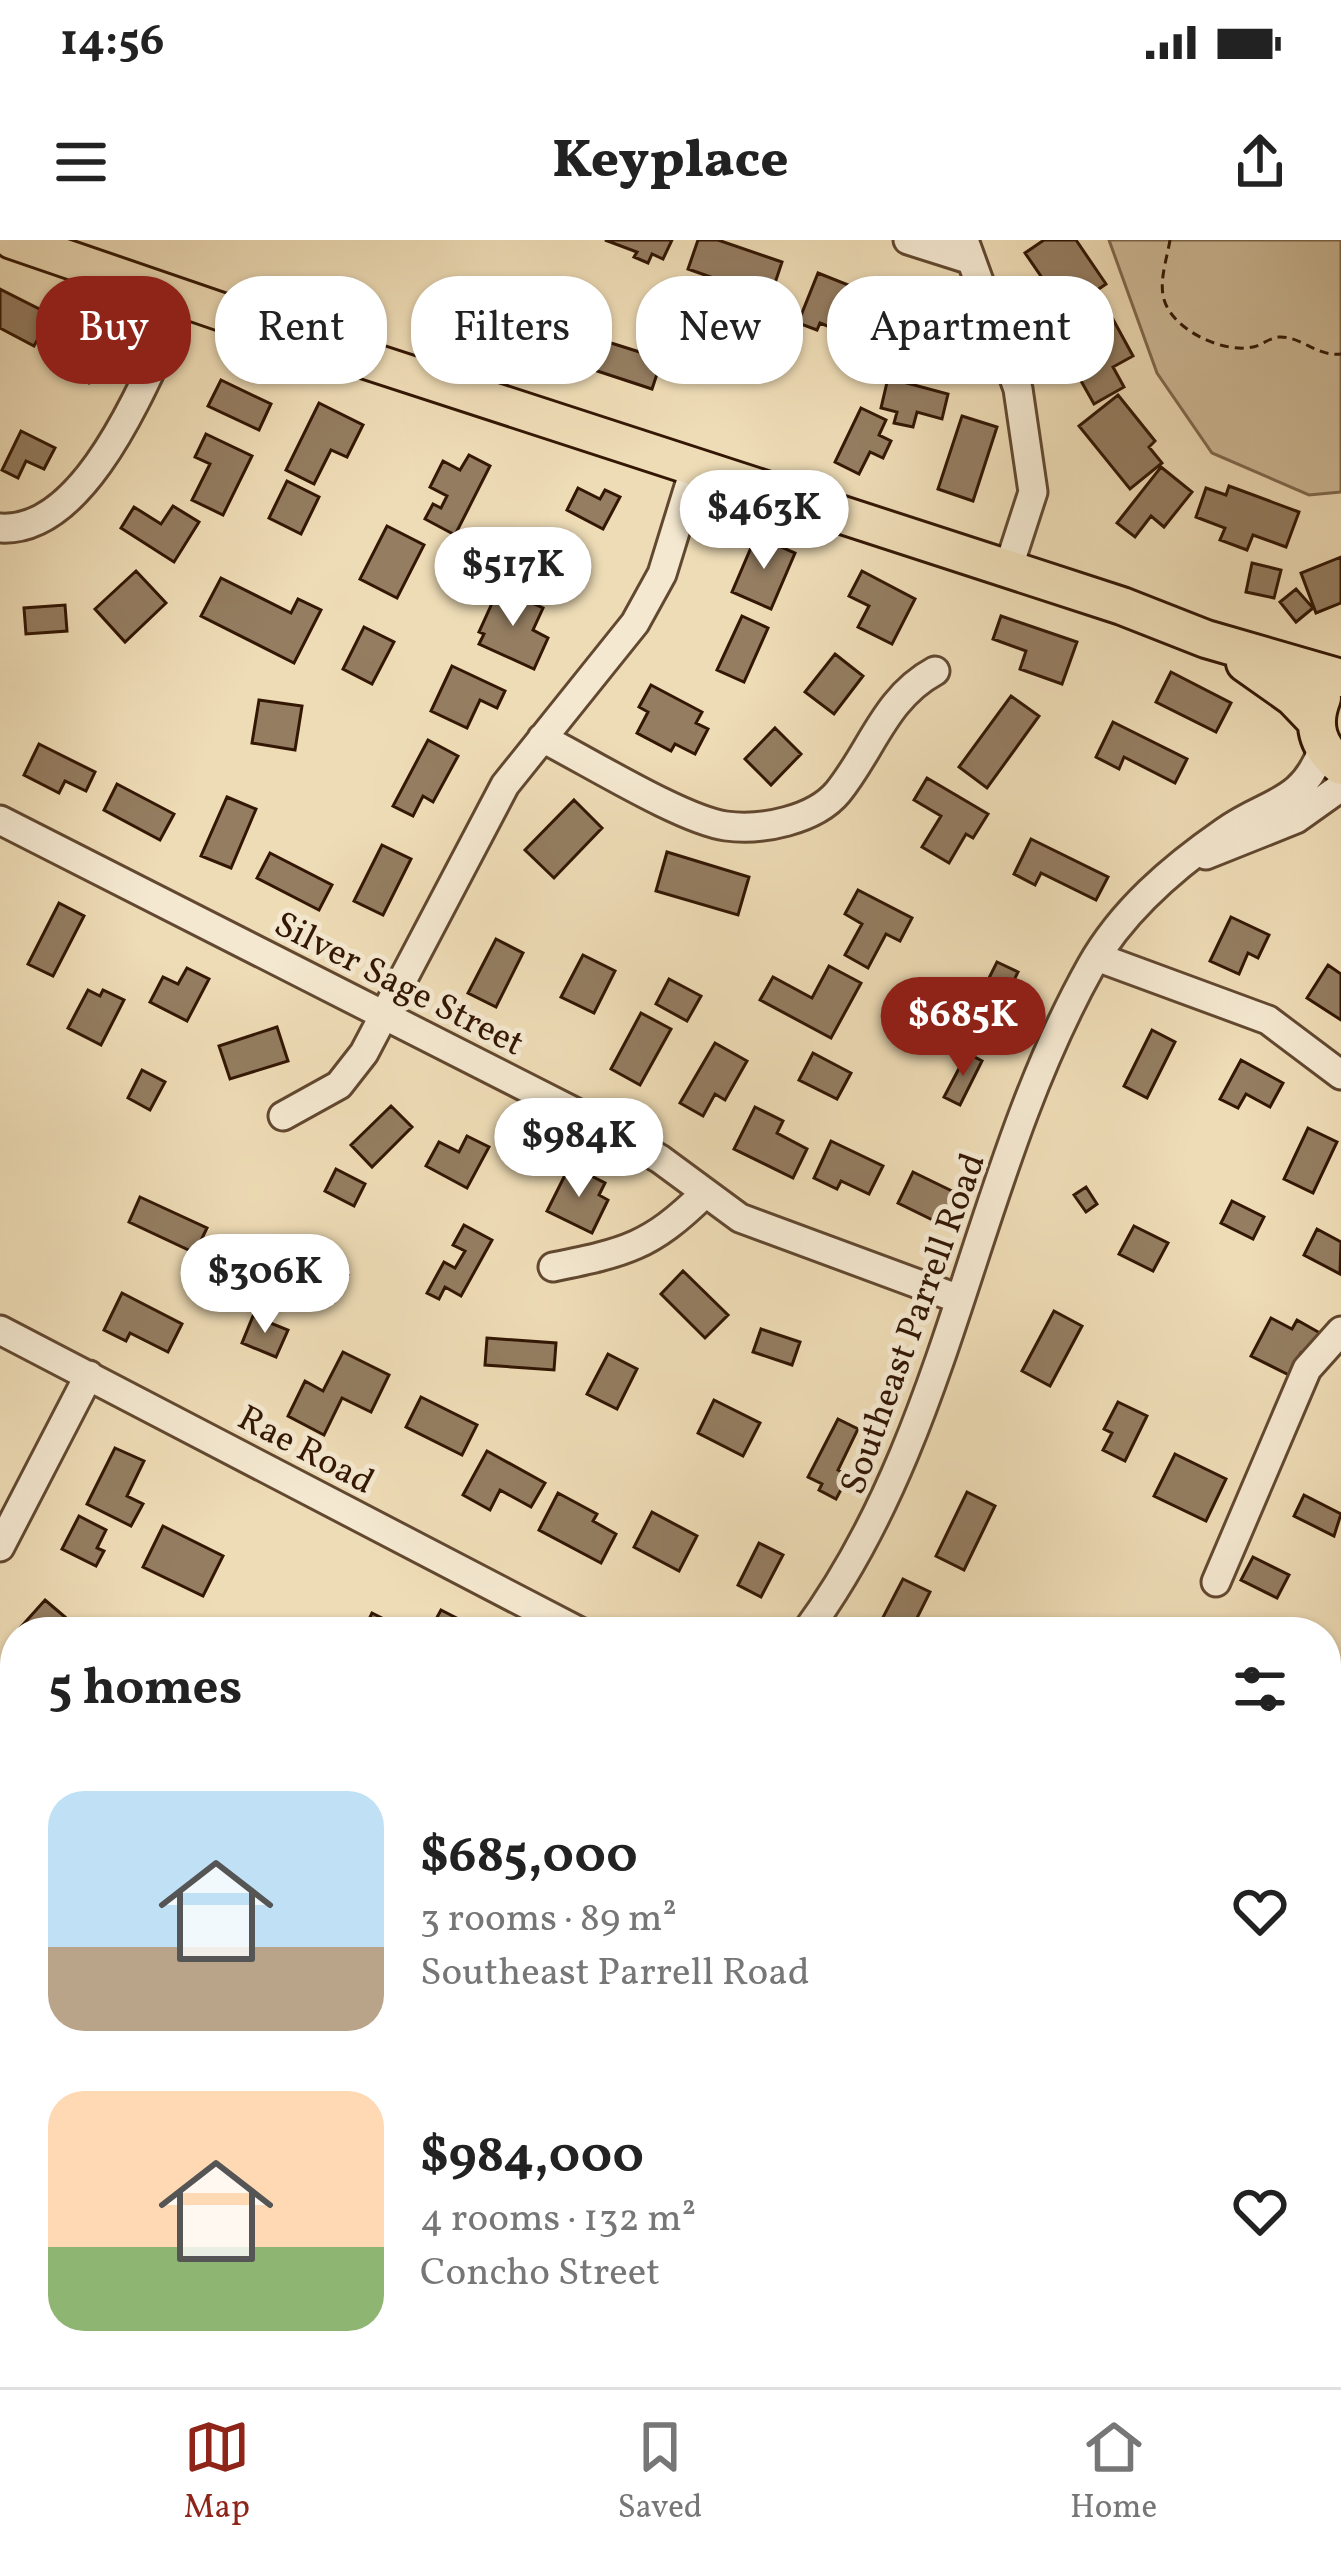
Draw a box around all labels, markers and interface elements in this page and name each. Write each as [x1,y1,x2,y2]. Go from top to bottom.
text: 14:56 [60,11,165,74]
text: Keyplace [552,125,789,200]
icon: menu [48,129,114,195]
icon: share [1227,129,1293,195]
chip: Buy [36,276,191,384]
chip: Rent [215,276,387,384]
chip: Filters [411,276,612,384]
chip: New [636,276,803,384]
chip: Apartment [827,276,1114,384]
pin: $463K [680,470,848,572]
text: $463K [707,482,821,536]
pin: $517K [429,527,597,629]
text: $517K [461,539,565,593]
street label: Silver Sage Street [265,901,532,1070]
pin: $685K [879,977,1047,1079]
text: $685K [908,989,1018,1043]
pin: $984K [495,1098,663,1200]
text: $984K [521,1110,637,1164]
street label: Southeast Parrell Road [830,1147,1000,1502]
pin: $306K [181,1234,349,1336]
text: $306K [208,1246,322,1300]
street label: Rae Road [228,1395,382,1508]
text: 5 homes [48,1654,242,1725]
icon: filters [1227,1656,1293,1722]
text: $685,000 [420,1822,638,1893]
icon: home [144,1839,288,1983]
icon: heart [1227,1878,1293,1944]
text: 3 rooms · 89 m² [420,1893,677,1947]
text: Southeast Parrell Road [420,1947,810,2001]
text: $984,000 [420,2122,644,2193]
icon: home [144,2139,288,2283]
icon: heart [1227,2178,1293,2244]
text: 4 rooms · 132 m² [420,2193,696,2247]
text: Concho Street [420,2247,660,2301]
tab: Map [184,2414,250,2532]
tab: Saved [617,2414,702,2532]
tab: Home [1070,2414,1157,2532]

